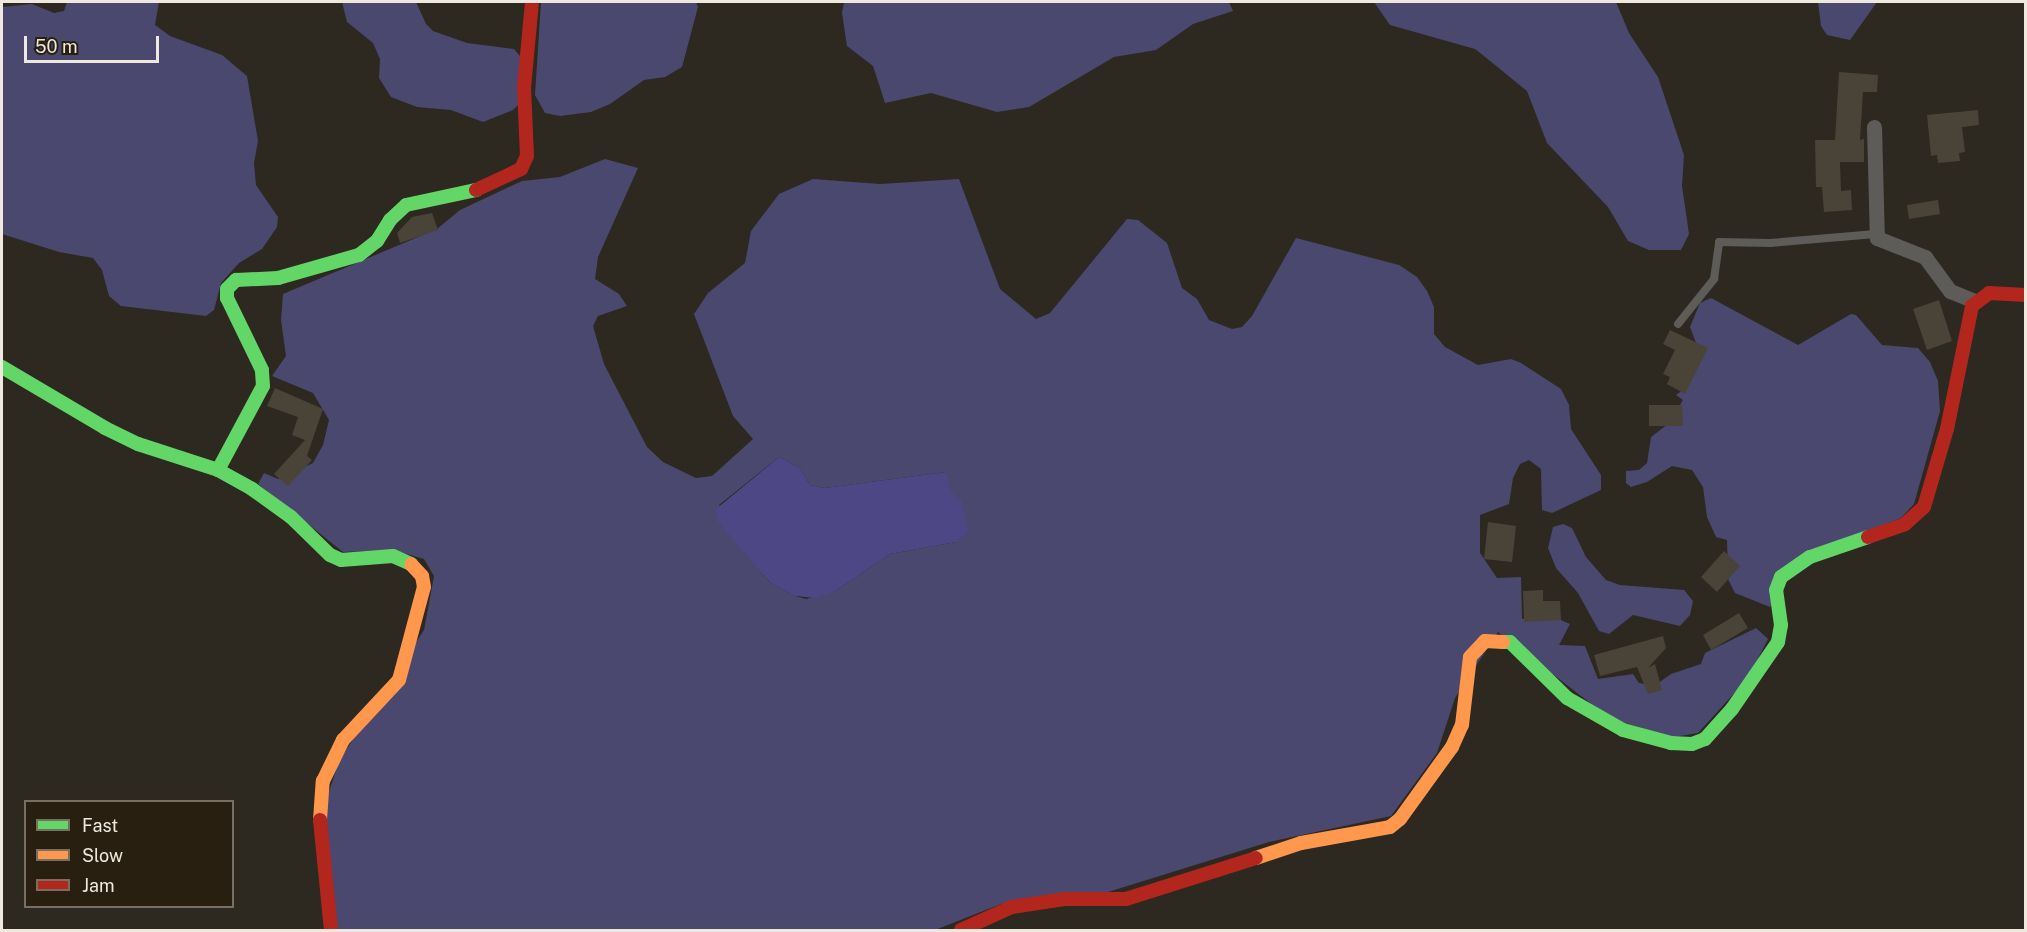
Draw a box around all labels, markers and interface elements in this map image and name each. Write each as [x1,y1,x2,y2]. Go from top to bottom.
scale bar [27,24,162,62]
text: 50 m [35,36,78,57]
legend [24,800,234,908]
text: Fast [82,815,118,836]
text: Slow [82,845,123,866]
text: Jam [82,875,115,896]

